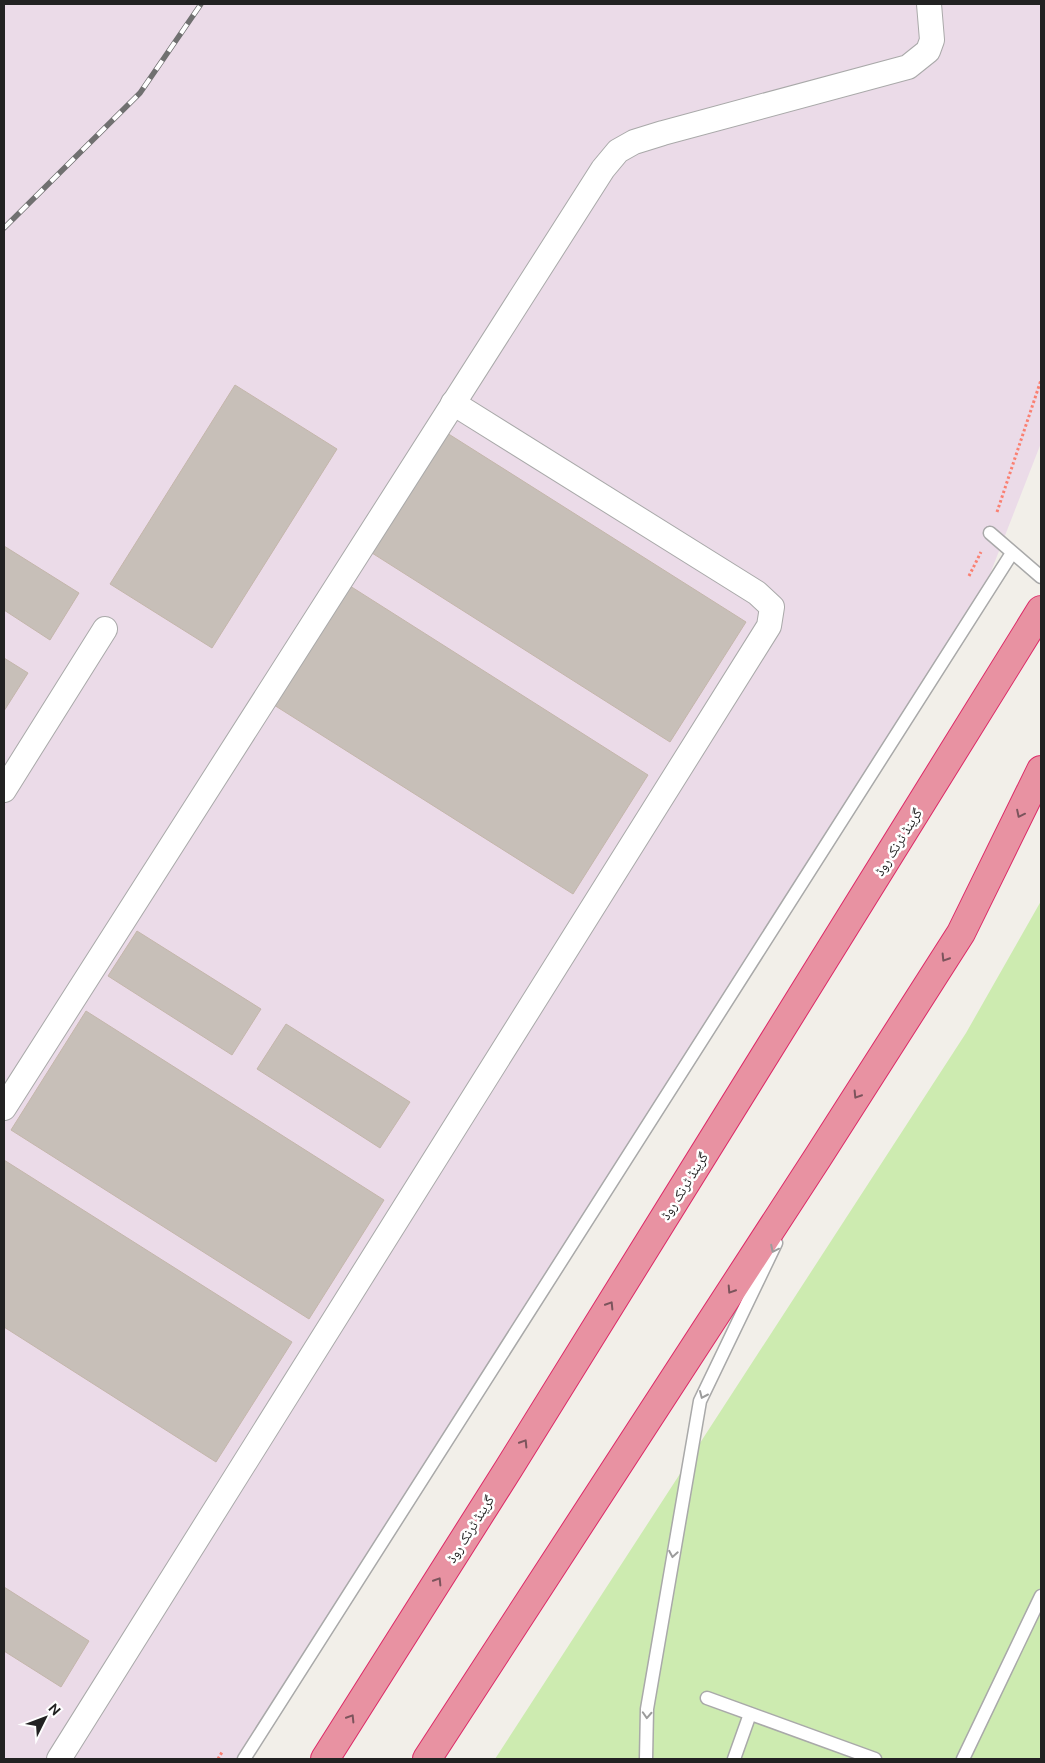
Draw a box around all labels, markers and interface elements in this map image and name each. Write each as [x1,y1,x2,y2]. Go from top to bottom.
street label: گرینڈ ٹرنک روڈ [871,805,926,879]
one-way arrow [1015,809,1026,818]
one-way arrow [941,953,951,962]
one-way arrow [854,1090,864,1099]
street label: گرینڈ ٹرنک روڈ [657,1149,712,1223]
one-way arrow [770,1243,780,1252]
one-way arrow [728,1285,737,1294]
one-way arrow [604,1302,613,1311]
one-way arrow [698,1390,709,1399]
one-way arrow [518,1440,528,1449]
street label: گرینڈ ٹرنک روڈ [443,1492,498,1566]
one-way arrow [669,1550,679,1559]
one-way arrow [431,1577,441,1586]
north arrow [20,1693,70,1743]
text: N [45,1700,64,1719]
one-way arrow [642,1711,653,1719]
one-way arrow [344,1714,354,1723]

